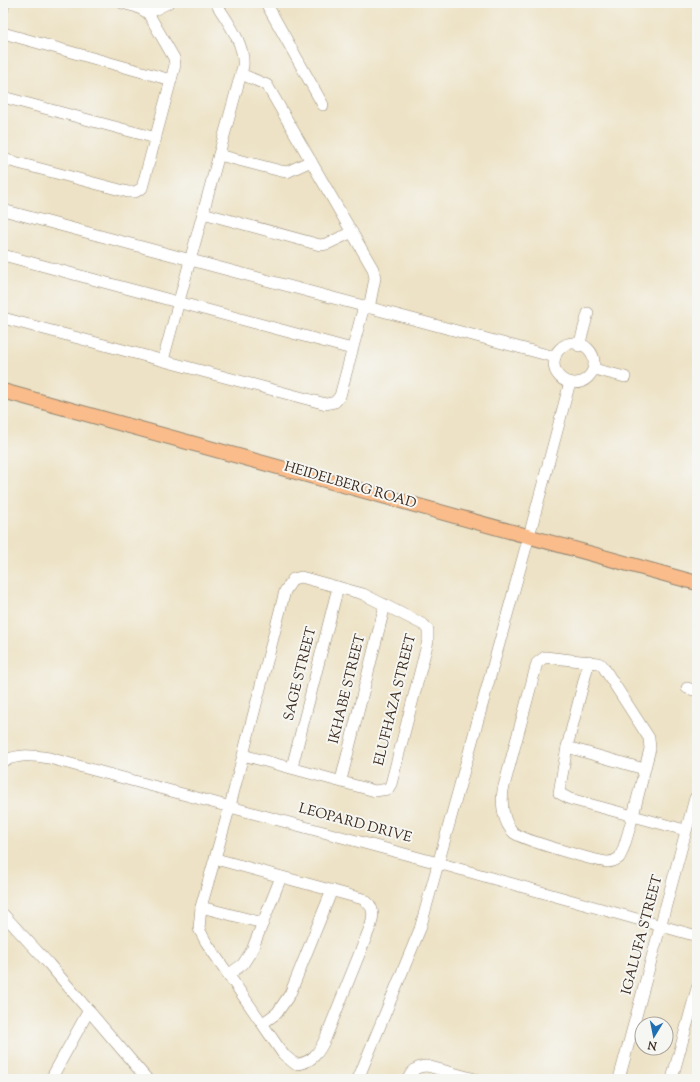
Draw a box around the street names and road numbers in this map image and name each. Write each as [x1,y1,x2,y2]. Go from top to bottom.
street label: HEIDELBERG ROAD [281,458,419,514]
street label: SAGE STREET [280,625,322,723]
street label: IKHABE STREET [325,632,371,746]
street label: ELUFHAZA STREET [370,632,422,768]
street label: LEOPARD DRIVE [296,799,414,849]
street label: IGALUFA STREET [617,873,669,997]

